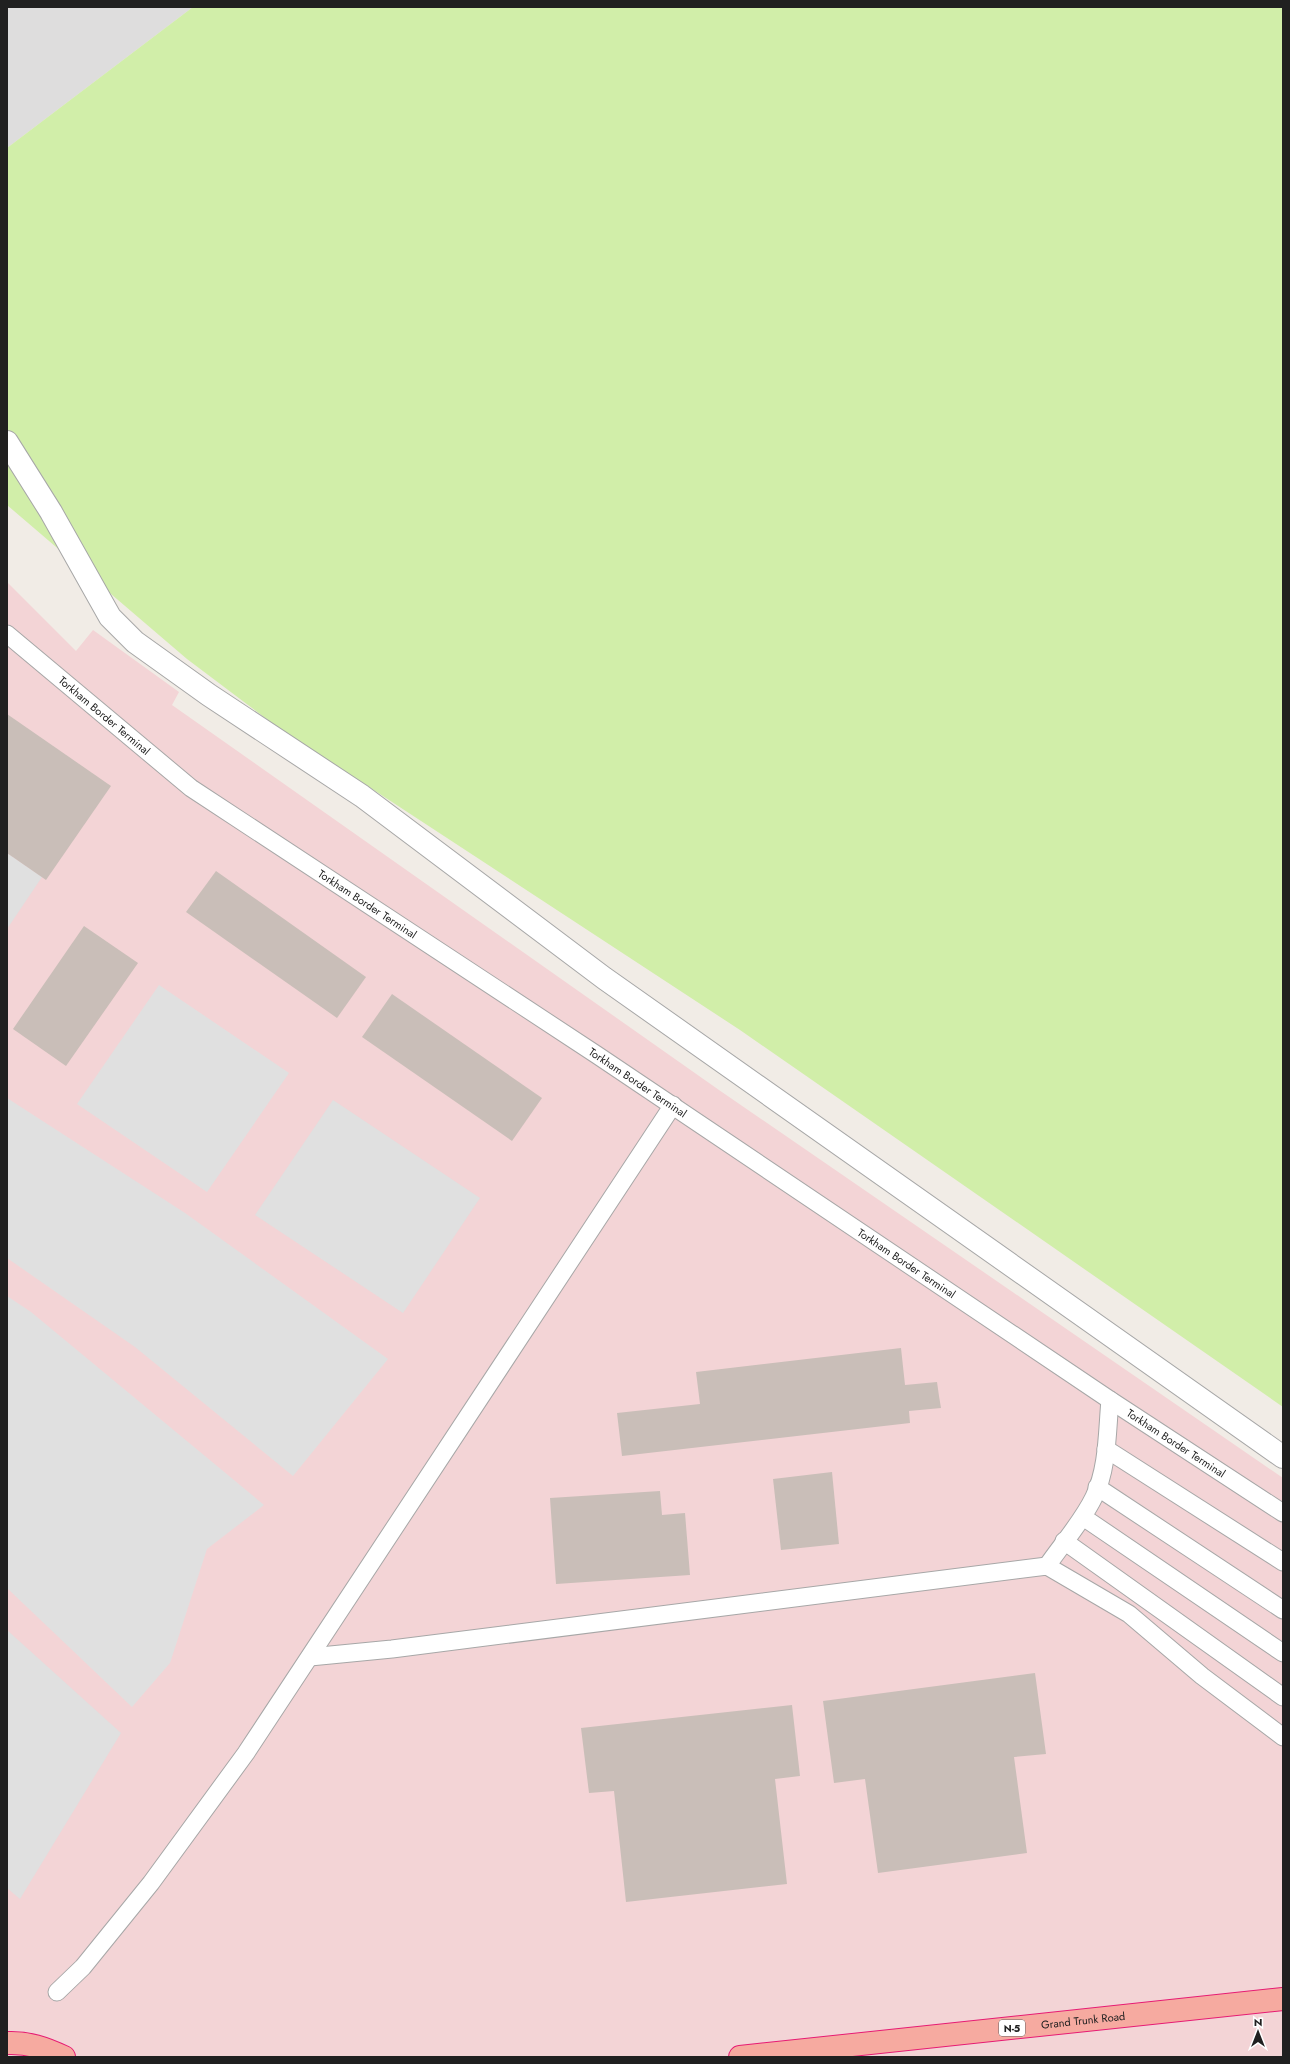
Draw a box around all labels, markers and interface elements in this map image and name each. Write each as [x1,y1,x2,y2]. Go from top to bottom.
street label: Torkham Border Terminal [55,672,154,759]
street label: Torkham Border Terminal [315,866,420,942]
street label: Torkham Border Terminal [586,1044,690,1121]
street label: Torkham Border Terminal [854,1224,959,1302]
street label: Torkham Border Terminal [1123,1405,1229,1481]
street label: Grand Trunk Road [1040,2008,1126,2033]
north arrow [1238,2012,1278,2052]
text: N [1254,2014,1262,2030]
road number: N-5 [999,2020,1025,2036]

